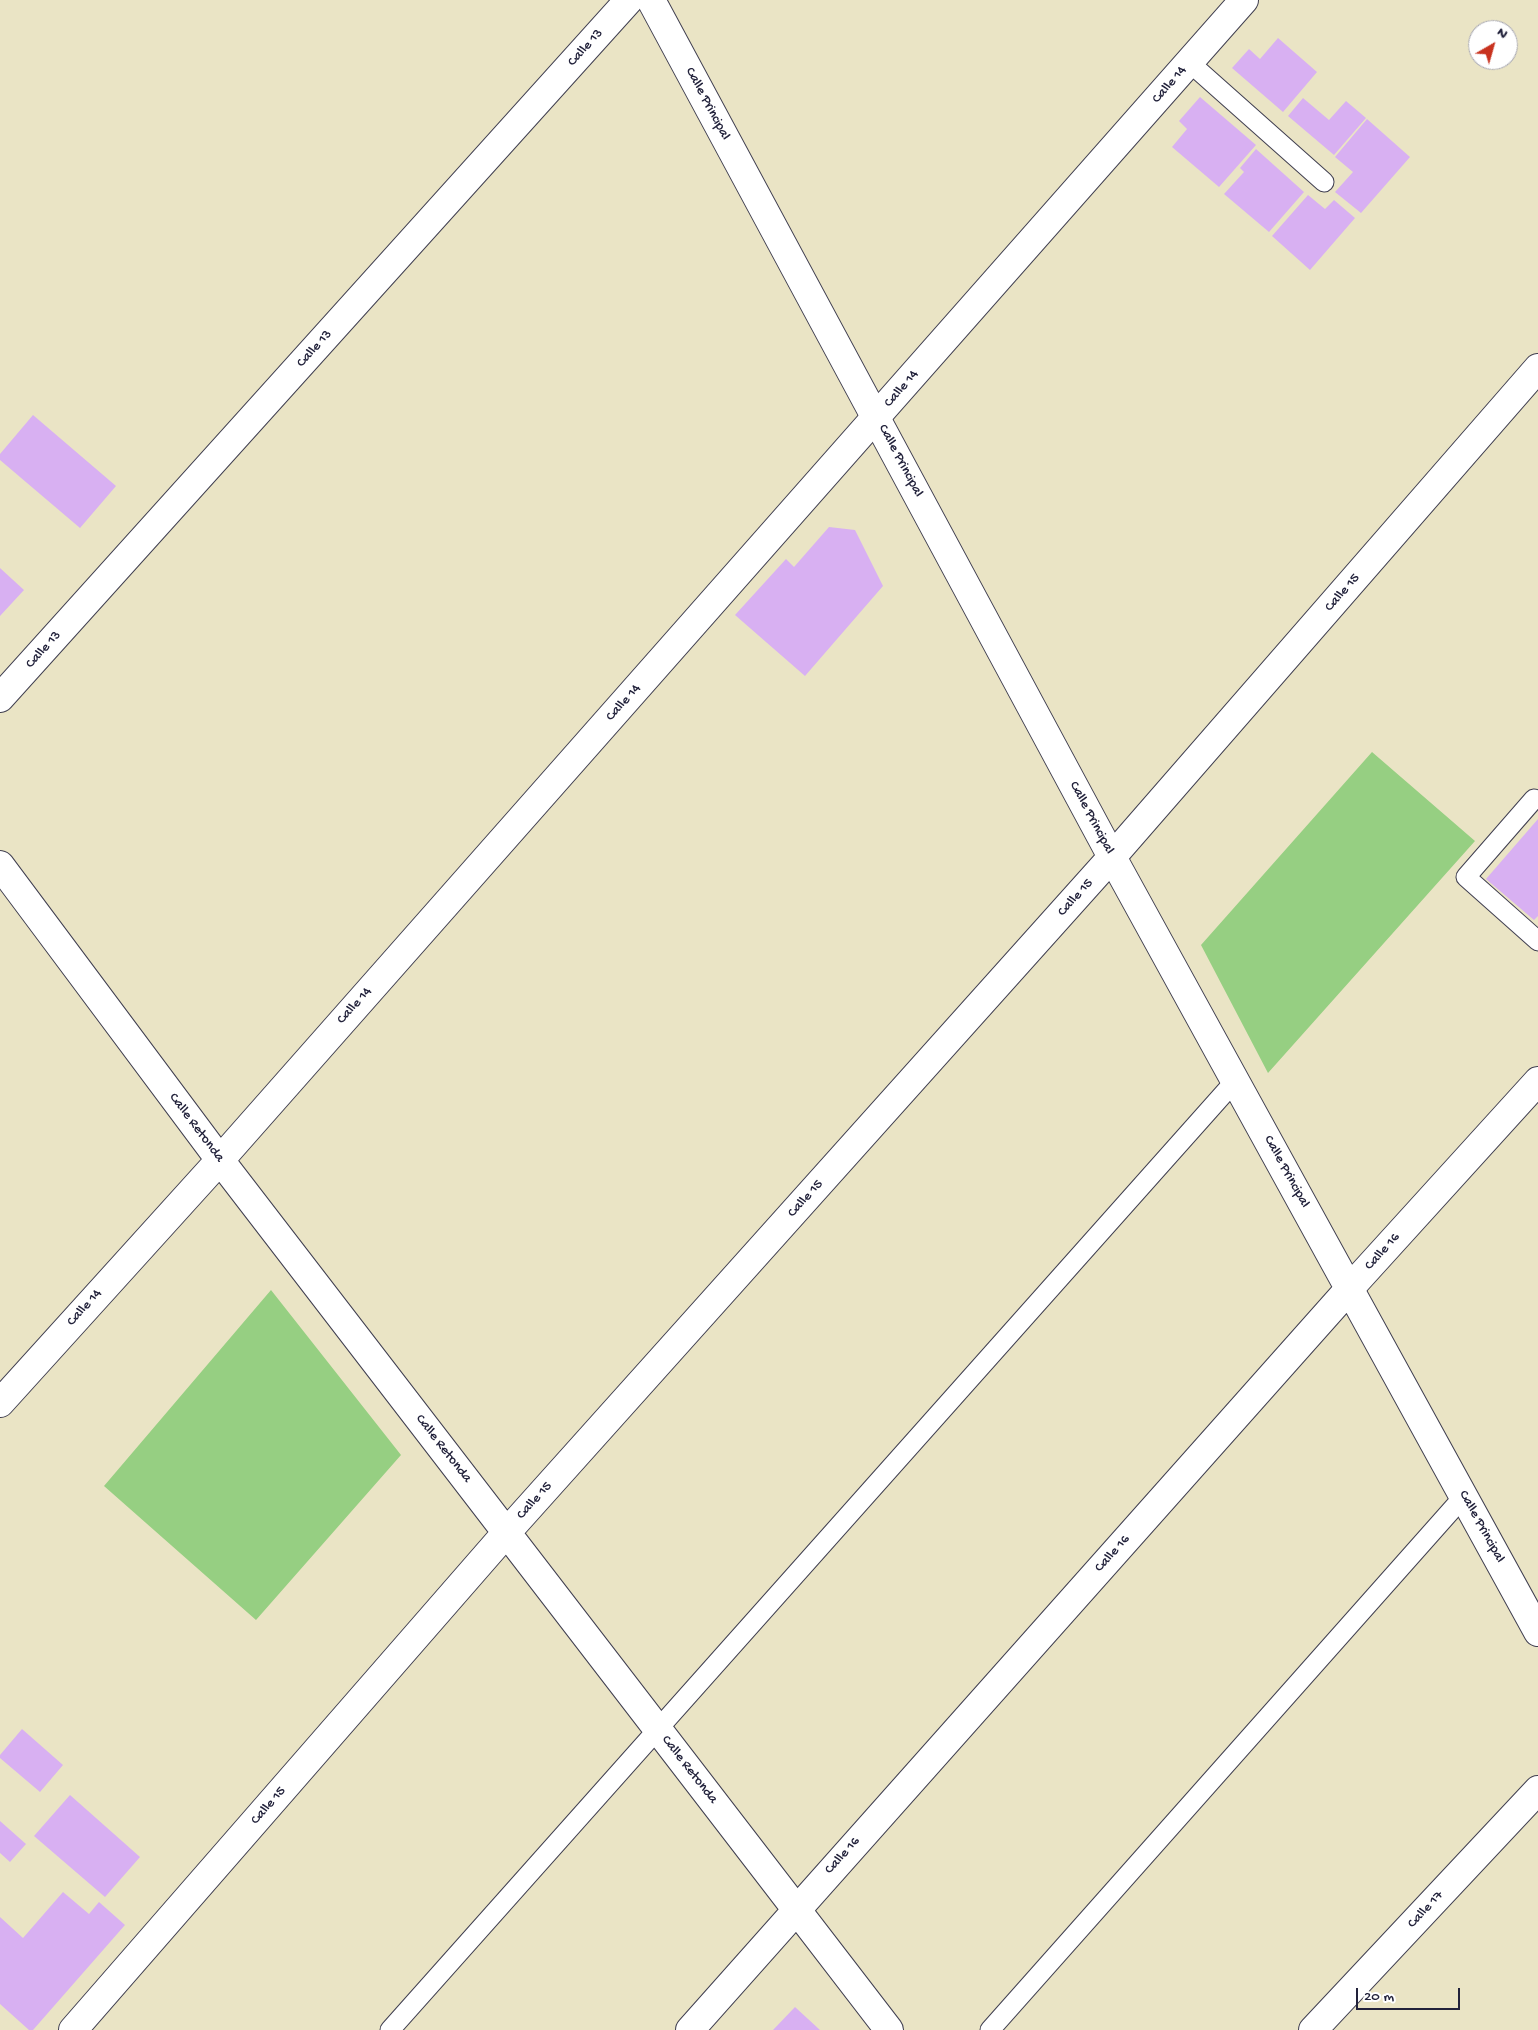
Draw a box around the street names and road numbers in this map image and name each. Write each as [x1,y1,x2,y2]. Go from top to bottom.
street label: Calle 13 [565,26,607,70]
street label: Calle 14 [1149,63,1191,107]
street label: Calle Principal [681,65,733,143]
street label: Calle 13 [294,327,336,371]
street label: Calle 14 [881,367,923,411]
street label: Calle Principal [874,422,926,500]
street label: Calle 15 [1322,570,1364,616]
street label: Calle 13 [23,628,65,672]
street label: Calle 14 [603,681,645,725]
street label: Calle Principal [1065,779,1117,857]
street label: Calle 15 [1055,876,1097,920]
street label: Calle 14 [334,984,376,1028]
street label: Calle Retonda [165,1090,227,1166]
street label: Calle Principal [1259,1133,1313,1211]
street label: Calle 15 [785,1177,827,1221]
street label: Calle 16 [1362,1230,1404,1274]
street label: Calle 14 [64,1286,106,1330]
street label: Calle Retonda [411,1411,475,1487]
street label: Calle 15 [514,1479,556,1523]
street label: Calle Principal [1454,1488,1508,1566]
street label: Calle 16 [1092,1532,1134,1576]
street label: Calle Retonda [657,1732,721,1808]
street label: Calle 15 [248,1783,290,1829]
street label: Calle 16 [822,1834,864,1878]
street label: Calle 17 [1405,1888,1447,1932]

